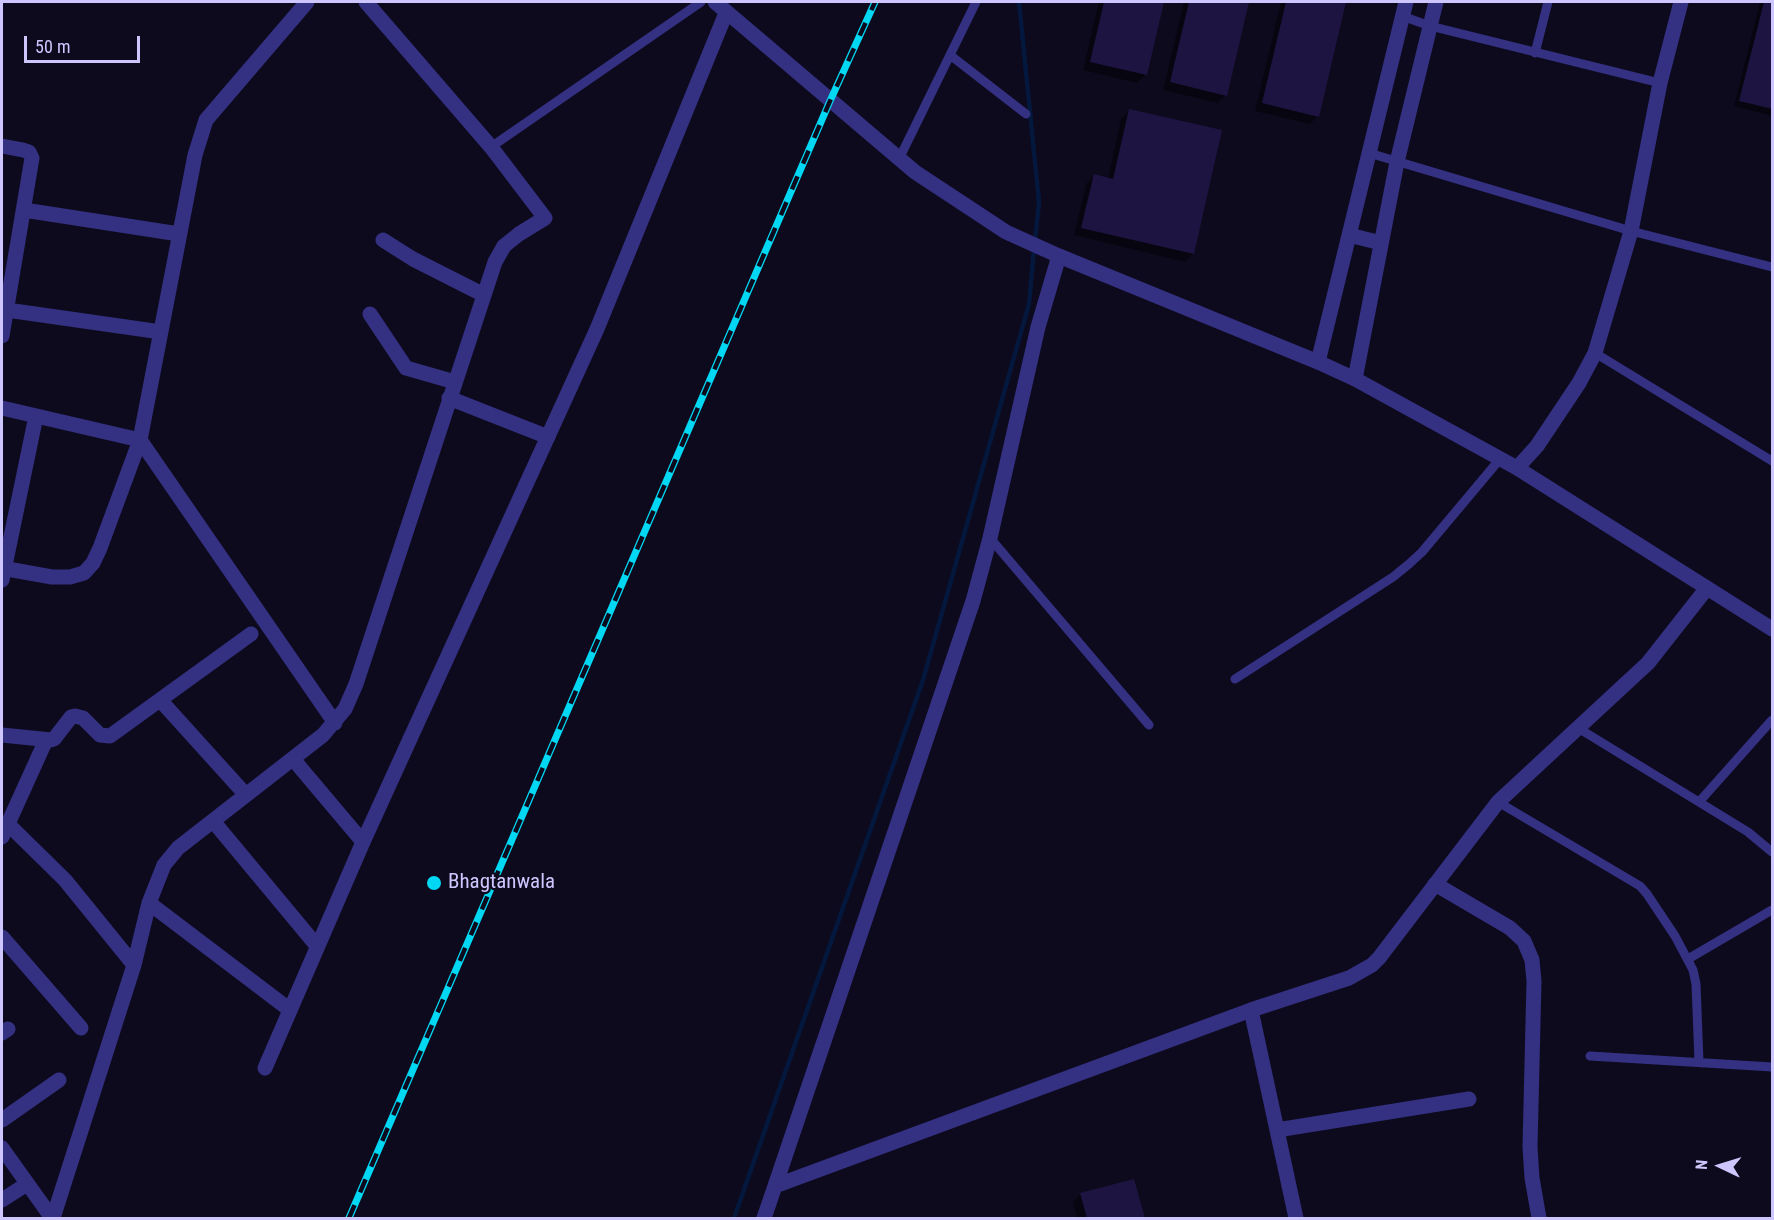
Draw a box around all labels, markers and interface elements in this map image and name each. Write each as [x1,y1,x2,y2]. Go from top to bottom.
scale bar [27,24,142,62]
text: 50 m [35,36,70,57]
place label: Bhagtanwala [448,870,555,896]
marker: Bhagtanwala [425,874,443,892]
north arrow [1690,1136,1750,1196]
text: N [1692,1159,1711,1170]

